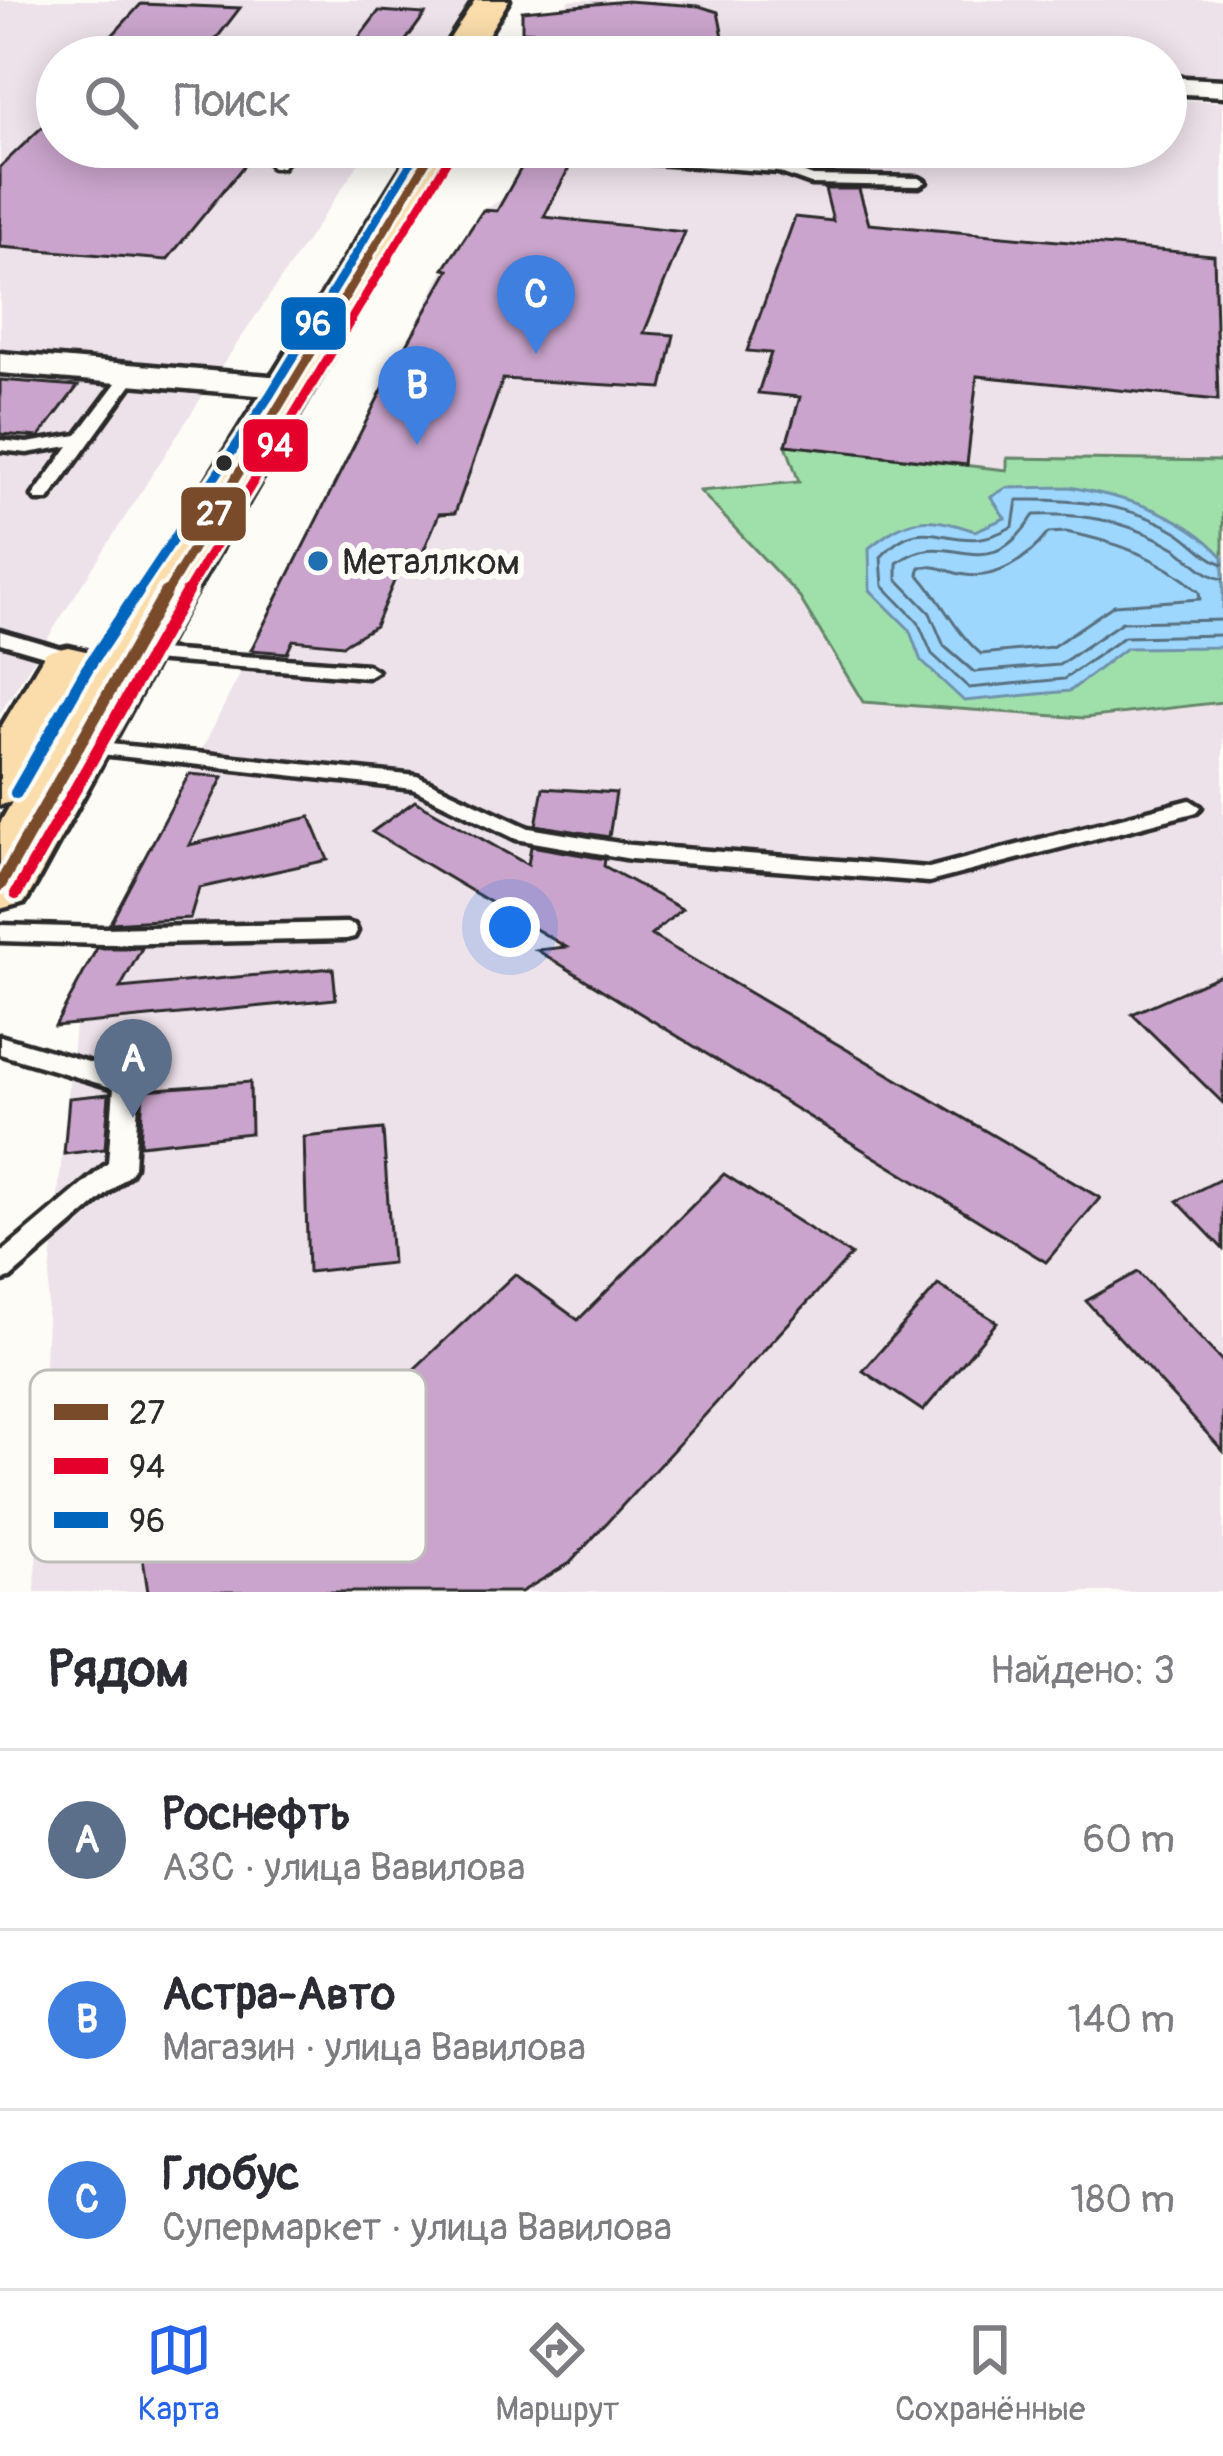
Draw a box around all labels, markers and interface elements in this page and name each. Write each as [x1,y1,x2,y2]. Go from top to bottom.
search box [36,36,1187,168]
icon: search [78,69,144,135]
text: Поиск [174,74,291,130]
pin: C [497,255,575,354]
line badge: 96 [279,295,348,352]
text: 96 [295,304,331,345]
pin: B [378,346,456,445]
line badge: 94 [241,417,310,474]
text: 94 [257,426,293,467]
unlabelled marker [213,452,235,474]
line badge: 27 [179,485,248,543]
text: 27 [196,494,232,535]
place label: Металлком [342,540,520,585]
marker: Металлком [305,548,331,574]
your location [480,897,540,957]
pin: A [94,1019,172,1118]
legend [30,1370,426,1562]
text: 27 [129,1393,165,1434]
text: 94 [129,1447,165,1488]
text: 96 [129,1501,165,1542]
text: Рядом [48,1638,189,1702]
text: Найдено: 3 [990,1646,1175,1695]
text: Роснефть [162,1787,351,1843]
text: A [74,1815,100,1864]
text: 60 m [1083,1815,1175,1864]
text: АЗС · улица Вавилова [162,1843,525,1892]
text: Астра-Авто [162,1967,395,2023]
text: B [76,1995,98,2044]
text: 140 m [1067,1995,1175,2044]
text: Магазин · улица Вавилова [162,2023,586,2072]
text: Глобус [162,2147,299,2203]
text: C [75,2175,99,2224]
text: 180 m [1070,2175,1175,2224]
text: Супермаркет · улица Вавилова [162,2203,672,2252]
tab: Карта [138,2317,220,2430]
tab: Маршрут [495,2317,619,2430]
tab: Сохранённые [895,2317,1085,2430]

